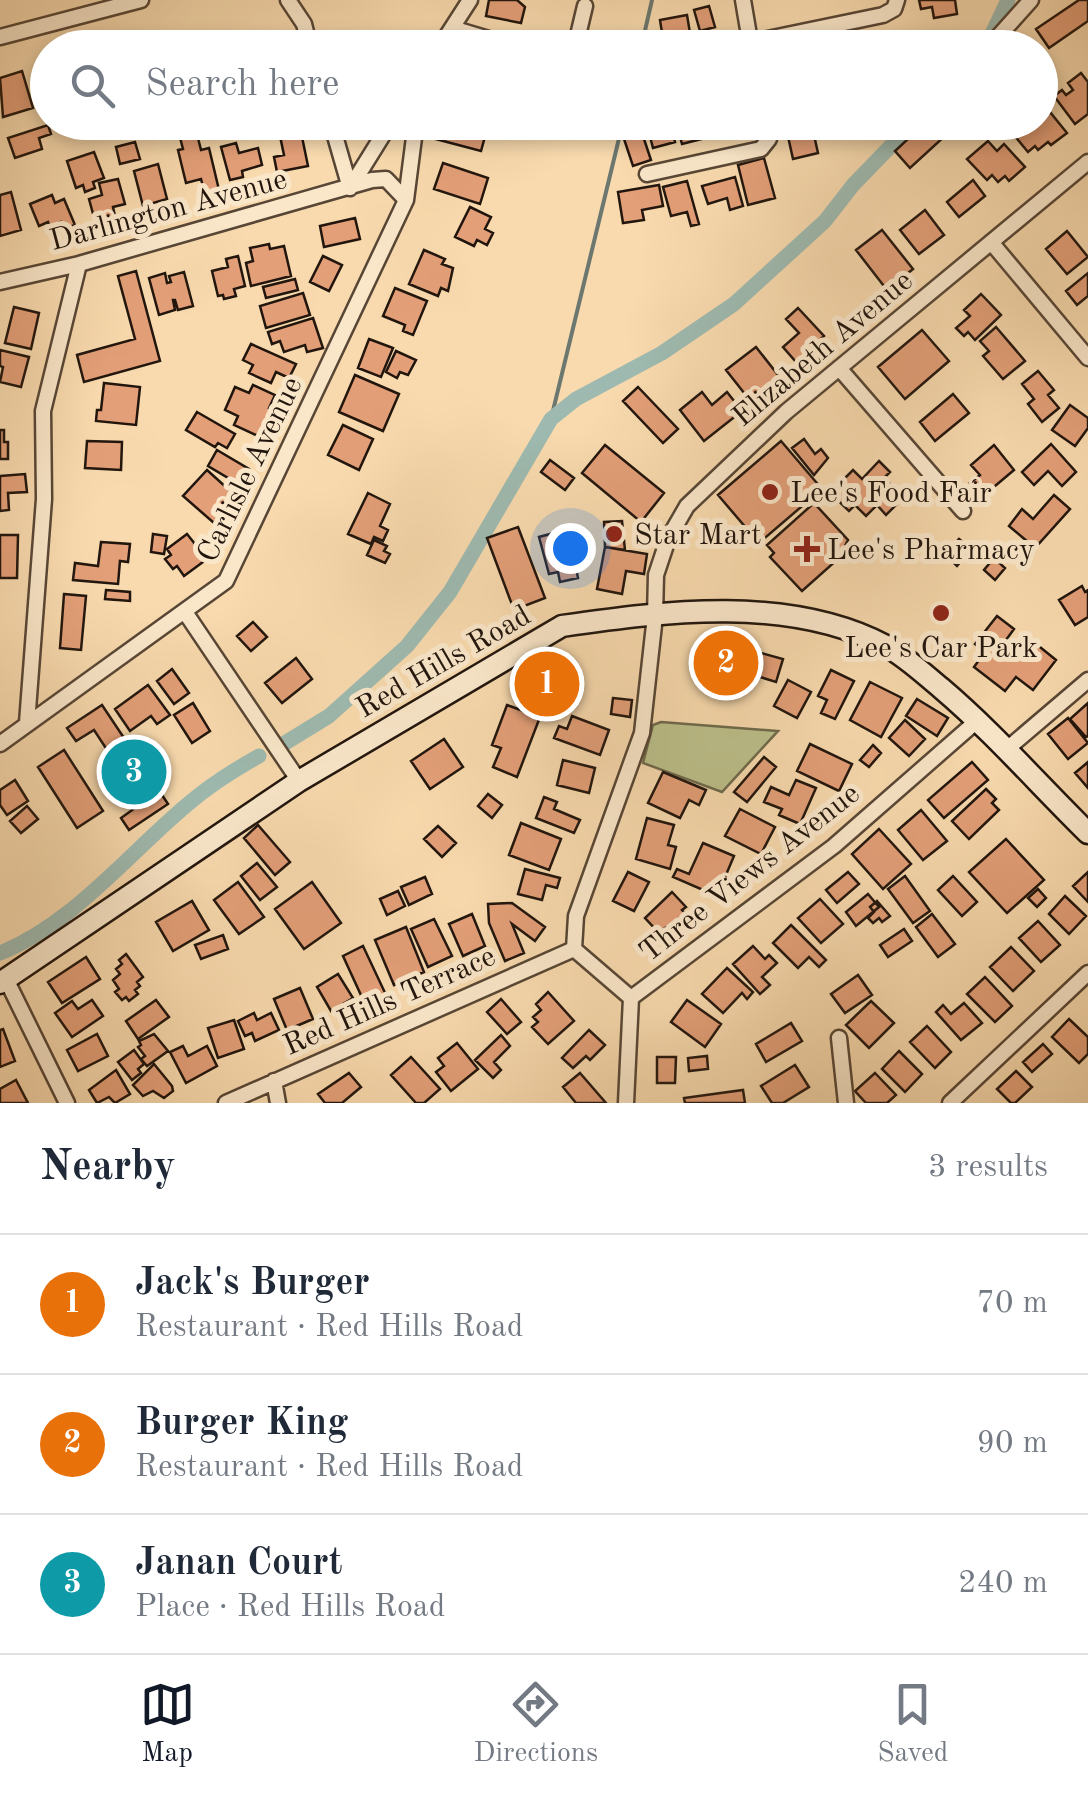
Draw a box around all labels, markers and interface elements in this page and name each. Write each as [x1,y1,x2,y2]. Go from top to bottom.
search box [30,30,1058,140]
icon: search [65,58,120,113]
text: Search here [145,66,340,104]
street label: Darlington Avenue [47,165,290,257]
street label: Elizabeth Avenue [728,266,919,433]
street label: Carlisle Avenue [193,373,309,567]
place label: Lee's Food Fair [790,479,992,509]
marker: Lee's Food Fair [759,481,781,503]
place label: Star Mart [634,521,761,551]
your location [545,523,596,574]
marker: Star Mart [603,523,625,545]
place label: Lee's Pharmacy [827,536,1035,566]
marker: Lee's Pharmacy [796,538,818,560]
street label: Red Hills Road [352,601,536,725]
marker: Lee's Car Park [930,602,952,624]
pin: 2 [694,626,758,700]
place label: Lee's Car Park [844,634,1038,664]
pin: 1 [514,646,580,722]
pin: 3 [102,734,166,810]
street label: Three Views Avenue [635,779,866,968]
street label: Red Hills Terrace [279,942,500,1062]
text: Nearby [40,1147,176,1189]
text: 3 results [928,1152,1048,1184]
text: Jack's Burger [135,1265,370,1303]
text: 1 [63,1288,82,1320]
text: 70 m [977,1288,1048,1320]
text: Restaurant · Red Hills Road [135,1312,523,1344]
text: Burger King [135,1405,348,1443]
text: 2 [63,1428,82,1460]
text: 90 m [977,1428,1048,1460]
text: Restaurant · Red Hills Road [135,1452,523,1484]
text: Janan Court [135,1545,342,1583]
text: 3 [63,1568,82,1600]
text: 240 m [958,1568,1048,1600]
text: Place · Red Hills Road [135,1592,445,1624]
tab: Map [140,1677,195,1772]
tab: Directions [474,1677,598,1772]
tab: Saved [877,1677,948,1772]

